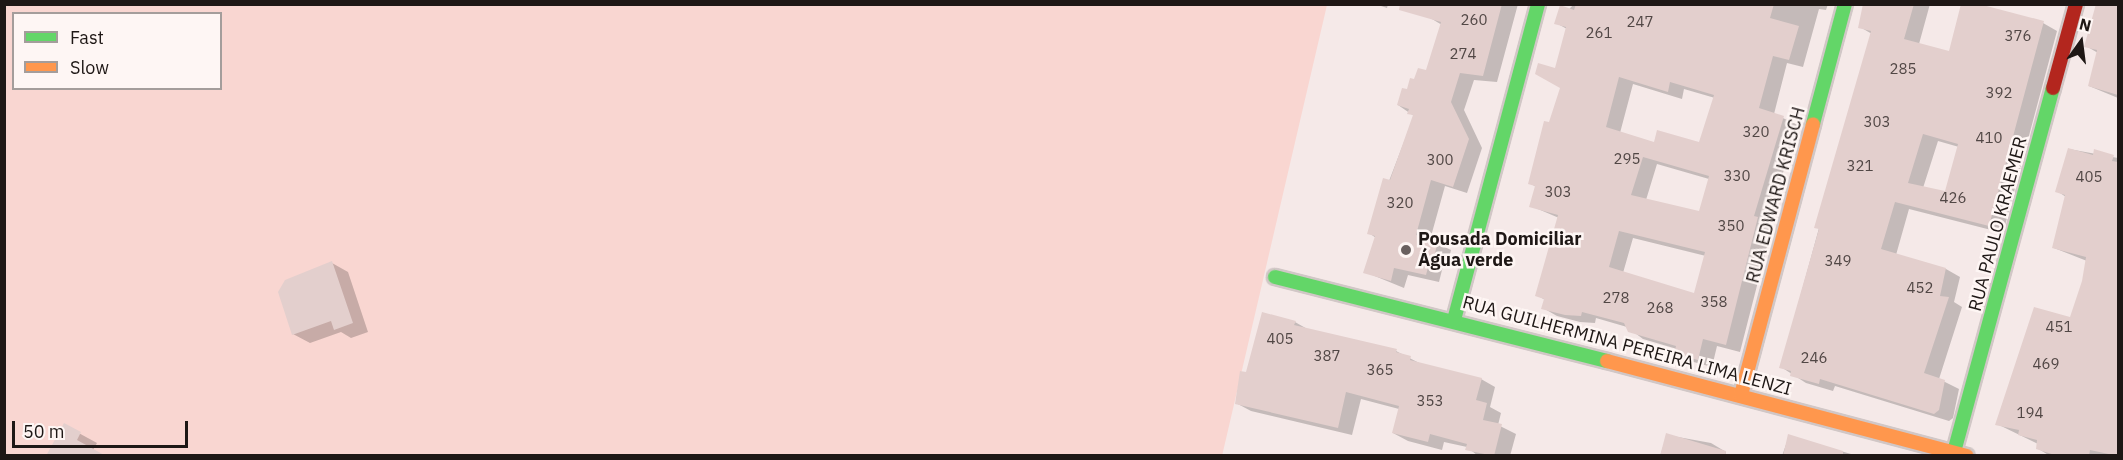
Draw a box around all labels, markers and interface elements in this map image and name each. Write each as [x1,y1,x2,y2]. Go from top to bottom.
house number: 260 [1461,11,1487,29]
legend [12,12,222,90]
north arrow [2051,12,2111,72]
house number: 247 [1627,13,1653,31]
text: N [2077,13,2093,36]
house number: 261 [1586,24,1612,42]
text: Fast [70,26,104,49]
house number: 376 [2005,27,2031,45]
house number: 274 [1450,45,1476,63]
text: Slow [70,56,109,79]
house number: 285 [1890,60,1916,78]
house number: 392 [1986,84,2012,102]
street label: RUA EDWARD KRISCH [1742,105,1810,285]
house number: 303 [1864,113,1890,131]
house number: 320 [1743,123,1769,141]
house number: 410 [1976,129,2002,147]
street label: RUA PAULO KRAEMER [1964,134,2032,314]
house number: 295 [1614,150,1640,168]
house number: 300 [1427,151,1453,169]
house number: 321 [1847,157,1873,175]
house number: 330 [1724,167,1750,185]
house number: 405 [2076,168,2102,186]
house number: 303 [1545,183,1571,201]
house number: 426 [1940,189,1966,207]
house number: 320 [1387,194,1413,212]
house number: 350 [1718,217,1744,235]
place label: Pousada Domiciliar Água verde [1418,229,1582,272]
marker: Pousada Domiciliar Água verde [1399,243,1413,257]
house number: 349 [1825,252,1851,270]
house number: 452 [1907,279,1933,297]
house number: 278 [1603,289,1629,307]
street label: RUA GUILHERMINA PEREIRA LIMA LENZI [1460,292,1794,400]
house number: 358 [1701,293,1727,311]
house number: 268 [1647,299,1673,317]
house number: 451 [2046,318,2072,336]
house number: 405 [1267,330,1293,348]
house number: 387 [1314,347,1340,365]
house number: 246 [1801,349,1827,367]
house number: 469 [2033,355,2059,373]
house number: 365 [1367,361,1393,379]
house number: 353 [1417,392,1443,410]
house number: 194 [2017,404,2043,422]
scale bar [15,409,190,447]
text: 50 m [23,420,65,443]

